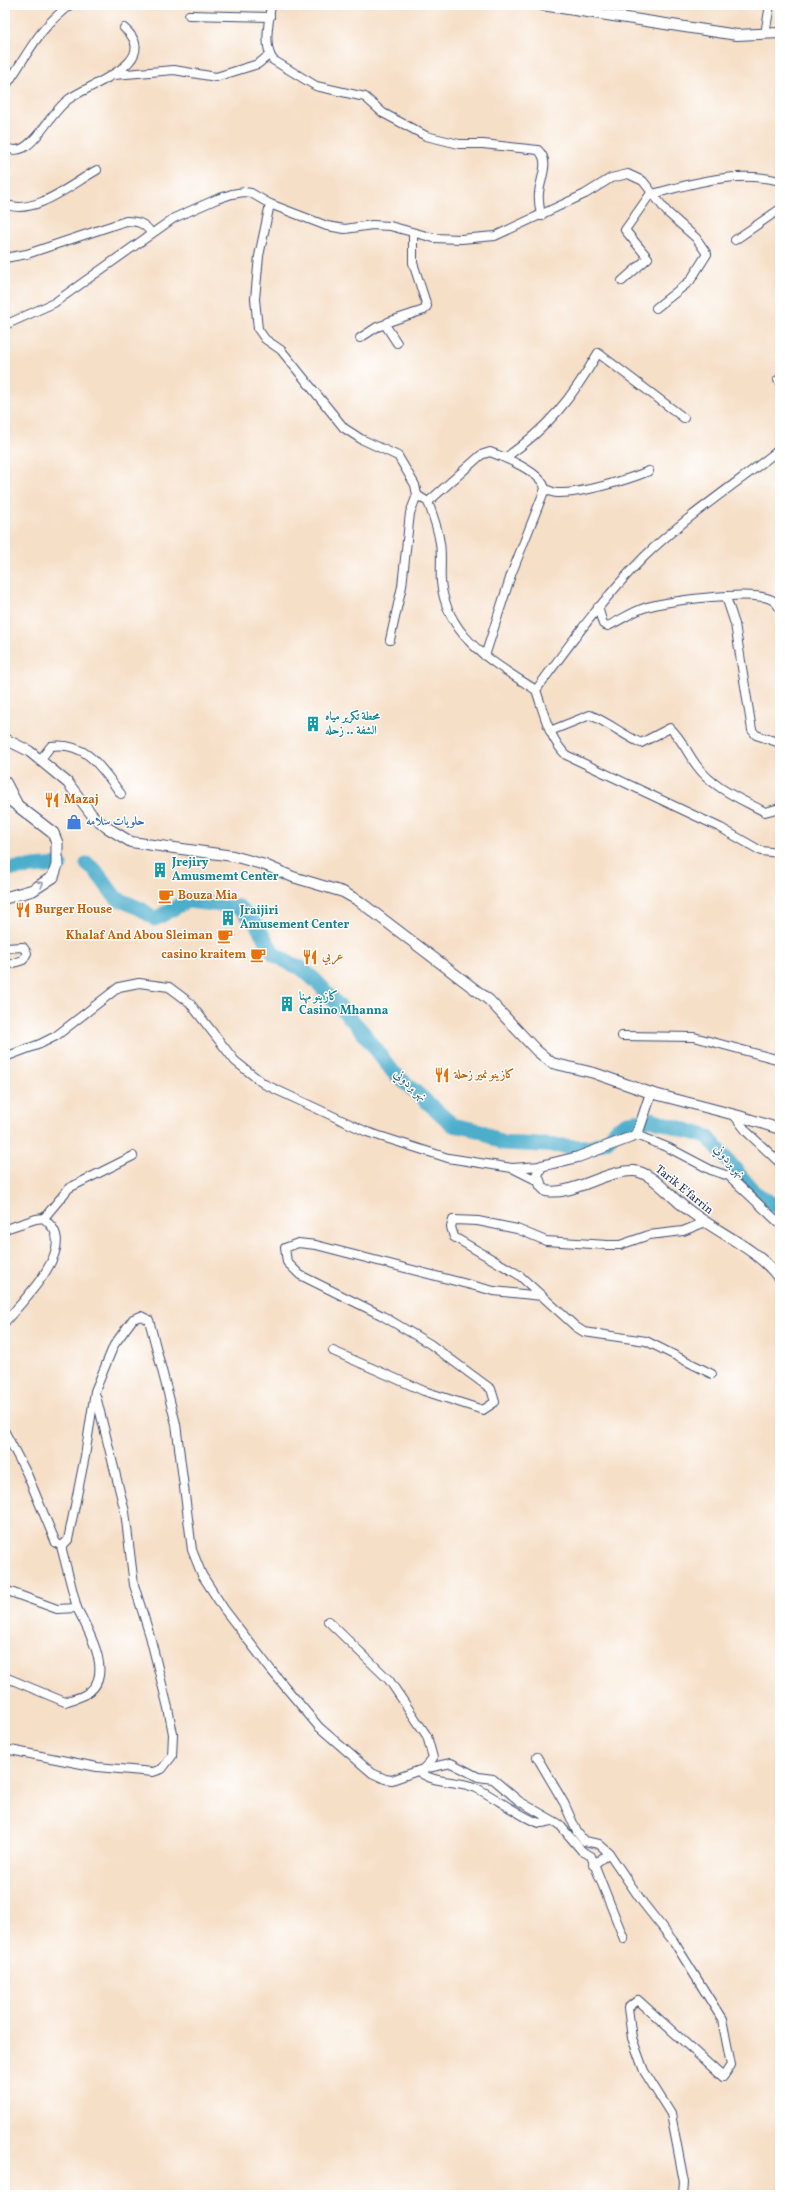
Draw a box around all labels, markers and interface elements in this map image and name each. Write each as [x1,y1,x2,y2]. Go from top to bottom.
place label: محطة تكرير مياه الشفة .. زحله [325,709,381,739]
building icon: محطة تكرير مياه الشفة .. زحله [304,715,322,733]
restaurant icon: Mazaj [43,791,61,809]
place label: Mazaj [64,792,99,808]
shop icon: حلويات سلامه [65,813,83,831]
place label: حلويات سلامه [86,814,144,830]
place label: Jrejiry Amusmemt Center [171,855,279,885]
building icon: Jrejiry Amusmemt Center [151,861,169,879]
one-way arrow [37,882,44,889]
cafe icon: Bouza Mia [157,887,175,905]
place label: Bouza Mia [178,888,238,904]
restaurant icon: Burger House [14,901,32,919]
place label: Burger House [35,902,112,918]
place label: Jraijiri Amusement Center [239,903,349,933]
building icon: Jraijiri Amusement Center [219,909,237,927]
cafe icon: Khalaf And Abou Sleiman [216,927,234,945]
place label: Khalaf And Abou Sleiman [66,928,213,944]
cafe icon: casino kraitem [249,946,267,964]
place label: casino kraitem [161,947,246,963]
restaurant icon: عربي [301,948,319,966]
place label: عربي [321,949,344,966]
place label: كازينو مهنا Casino Mhanna [299,989,389,1019]
building icon: كازينو مهنا Casino Mhanna [278,995,296,1013]
water label: نهر بردوني [388,1066,431,1107]
restaurant icon: كازينو نمير زحلة [433,1066,451,1084]
place label: كازينو نمير زحلة [453,1067,515,1083]
water label: نهر بردوني [708,1141,749,1184]
street label: Tarik E'farrin [652,1162,716,1218]

